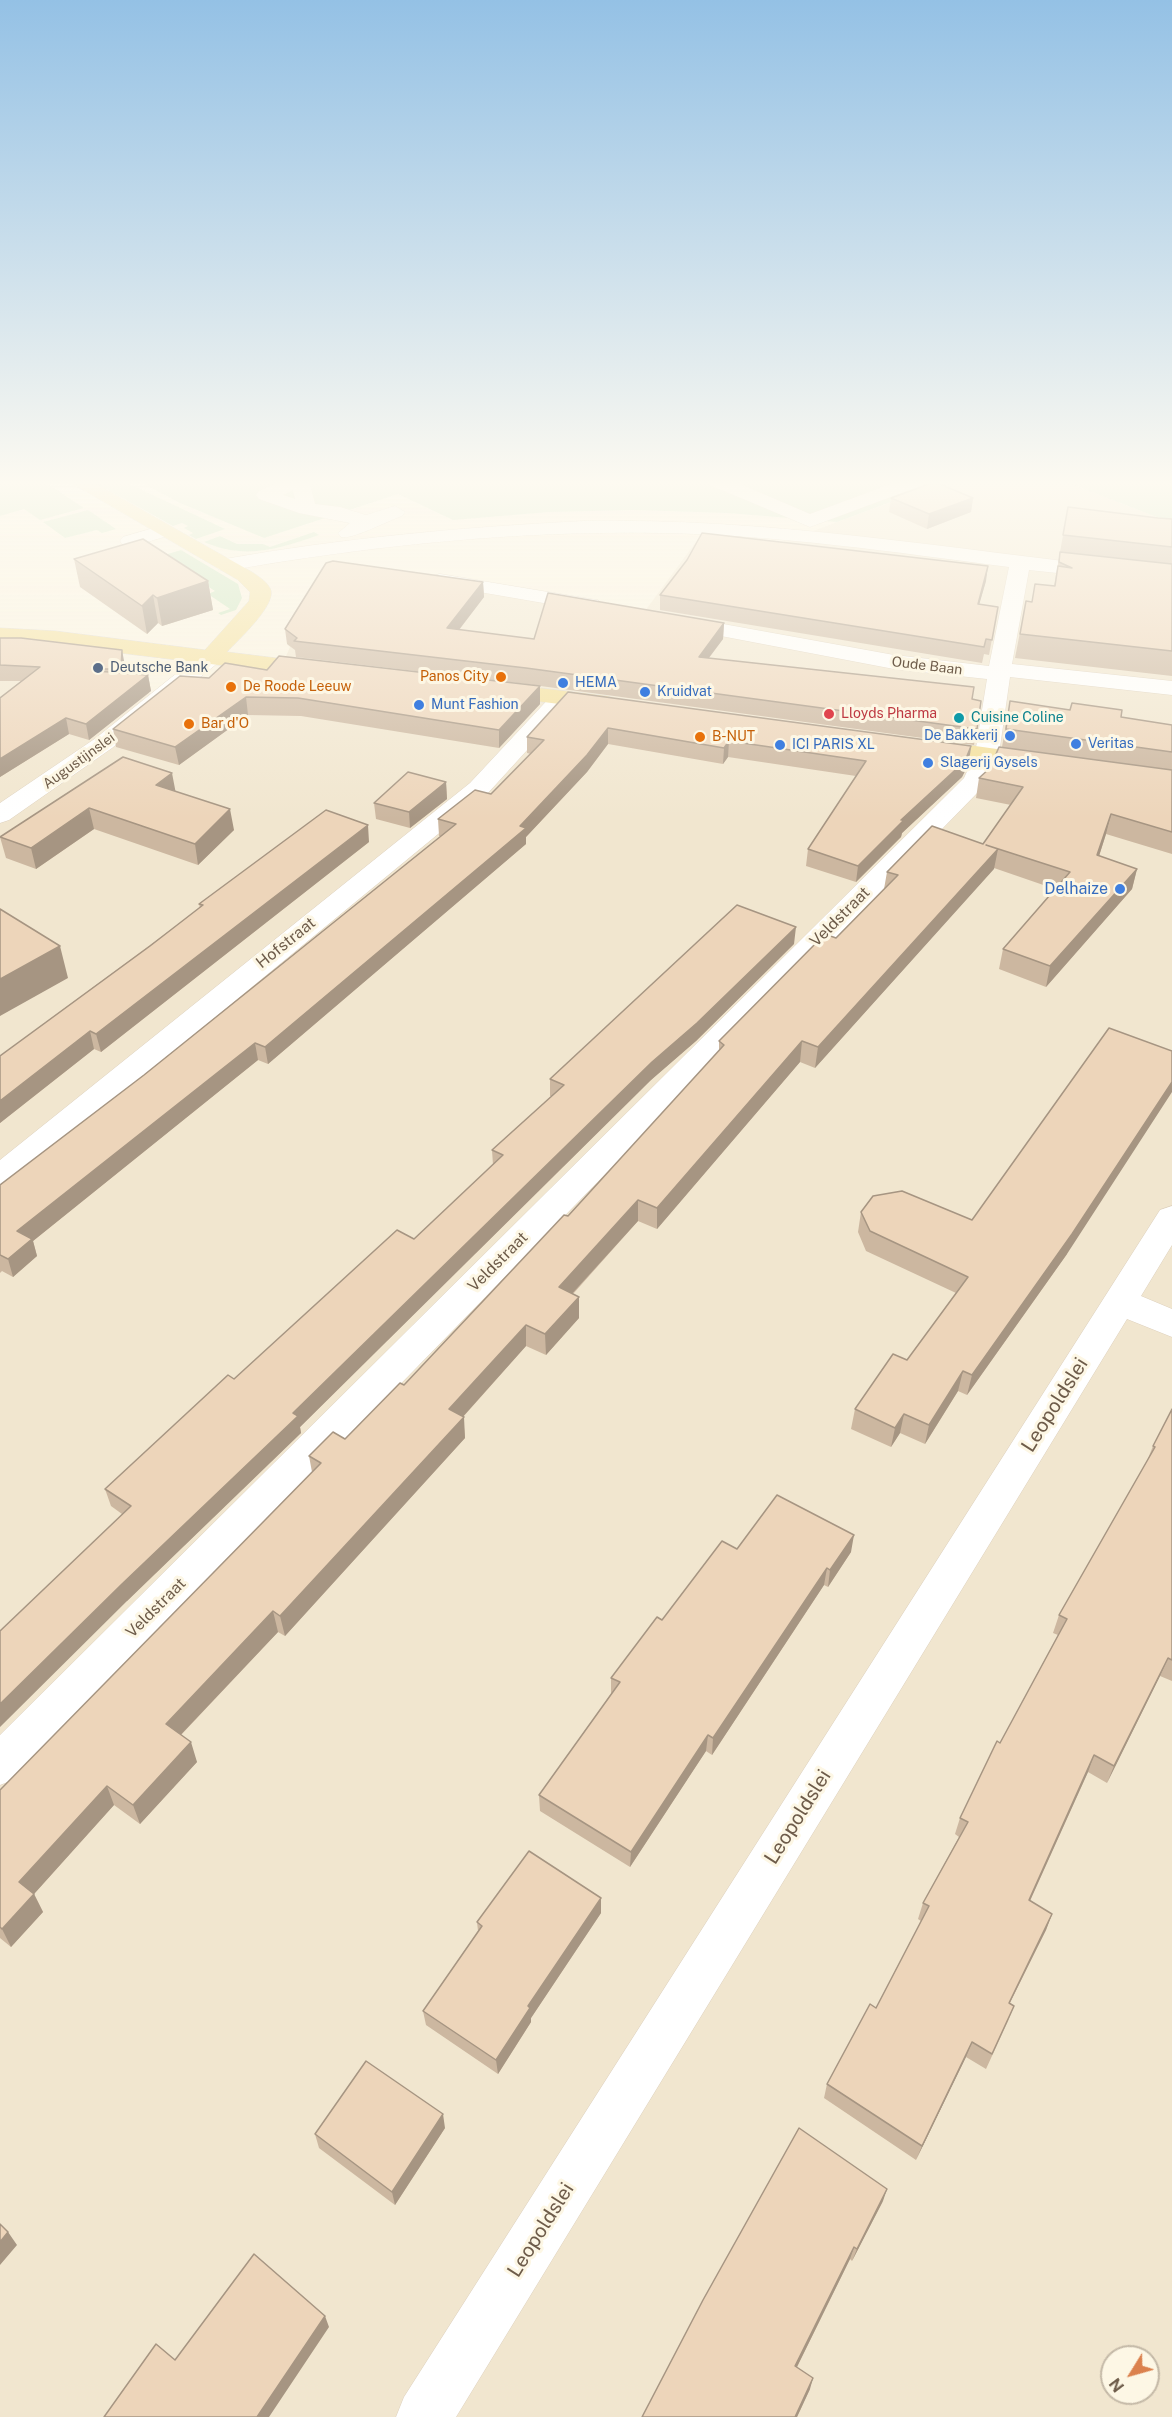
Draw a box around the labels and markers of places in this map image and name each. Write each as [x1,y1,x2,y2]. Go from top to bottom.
place label: Deutsche Bank [110,660,208,676]
marker: Deutsche Bank [91,661,105,675]
place label: Panos City [420,669,489,685]
marker: Panos City [494,670,508,684]
place label: HEMA [575,675,617,691]
marker: HEMA [556,676,570,690]
place label: De Roode Leeuw [243,679,351,695]
marker: De Roode Leeuw [224,680,238,694]
place label: Kruidvat [657,684,712,700]
marker: Kruidvat [638,685,652,699]
place label: Munt Fashion [431,697,519,713]
marker: Munt Fashion [412,698,426,712]
place label: Lloyds Pharma [841,706,937,722]
marker: Lloyds Pharma [822,707,836,721]
place label: Cuisine Coline [971,710,1064,726]
marker: Cuisine Coline [952,711,966,725]
place label: Bar d'O [201,716,249,732]
marker: Bar d'O [182,717,196,731]
place label: De Bakkerij [924,728,998,744]
place label: B-NUT [712,729,755,745]
marker: De Bakkerij [1003,729,1017,743]
marker: B-NUT [693,730,707,744]
place label: Veritas [1088,736,1134,752]
place label: ICI PARIS XL [792,737,875,753]
marker: Veritas [1069,737,1083,751]
marker: ICI PARIS XL [773,738,787,752]
place label: Slagerij Gysels [940,755,1037,771]
marker: Slagerij Gysels [921,756,935,770]
place label: Delhaize [1044,879,1108,899]
marker: Delhaize [1113,882,1127,896]

